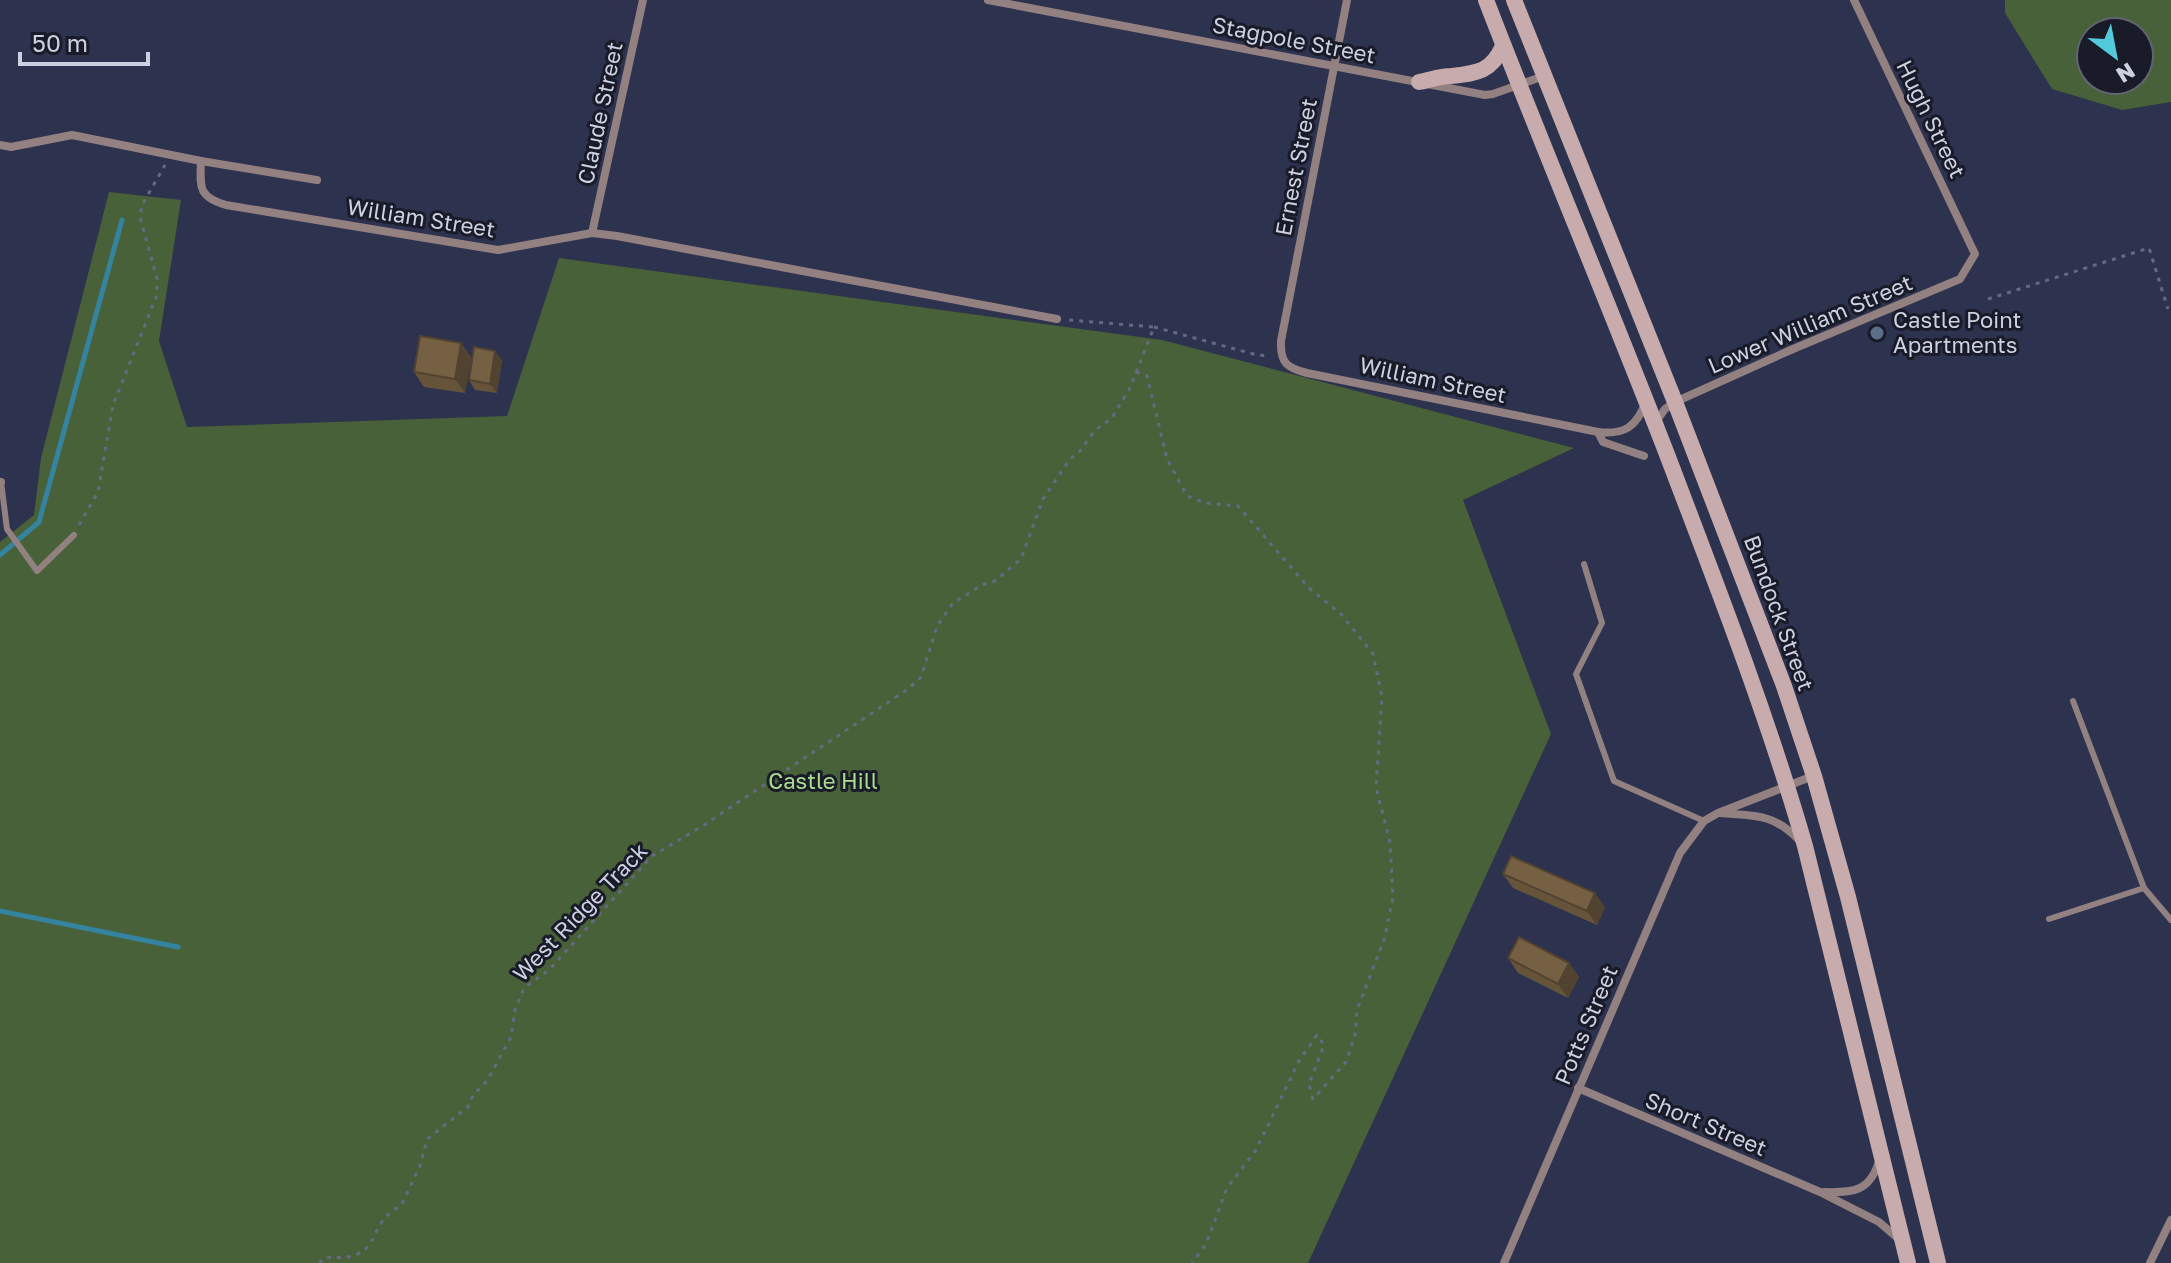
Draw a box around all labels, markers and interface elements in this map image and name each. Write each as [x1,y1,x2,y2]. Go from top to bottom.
street label: Stagpole Street [1210,10,1378,69]
scale bar [20,16,148,66]
north arrow [2075,16,2155,96]
text: 50 m [32,28,88,57]
street label: Claude Street [571,39,628,186]
street label: Hugh Street [1891,55,1972,182]
text: N [2112,58,2140,89]
street label: Ernest Street [1269,96,1322,238]
street label: William Street [345,192,497,243]
street label: Lower William Street [1704,268,1916,379]
place label: Castle Point Apartments [1893,306,2021,358]
marker: Castle Point Apartments [1868,324,1886,342]
street label: William Street [1357,351,1509,408]
street label: Bundock Street [1739,531,1820,694]
park label: Castle Hill [768,767,878,794]
street label: West Ridge Track [507,837,653,986]
street label: Potts Street [1548,961,1623,1089]
street label: Short Street [1641,1086,1771,1161]

